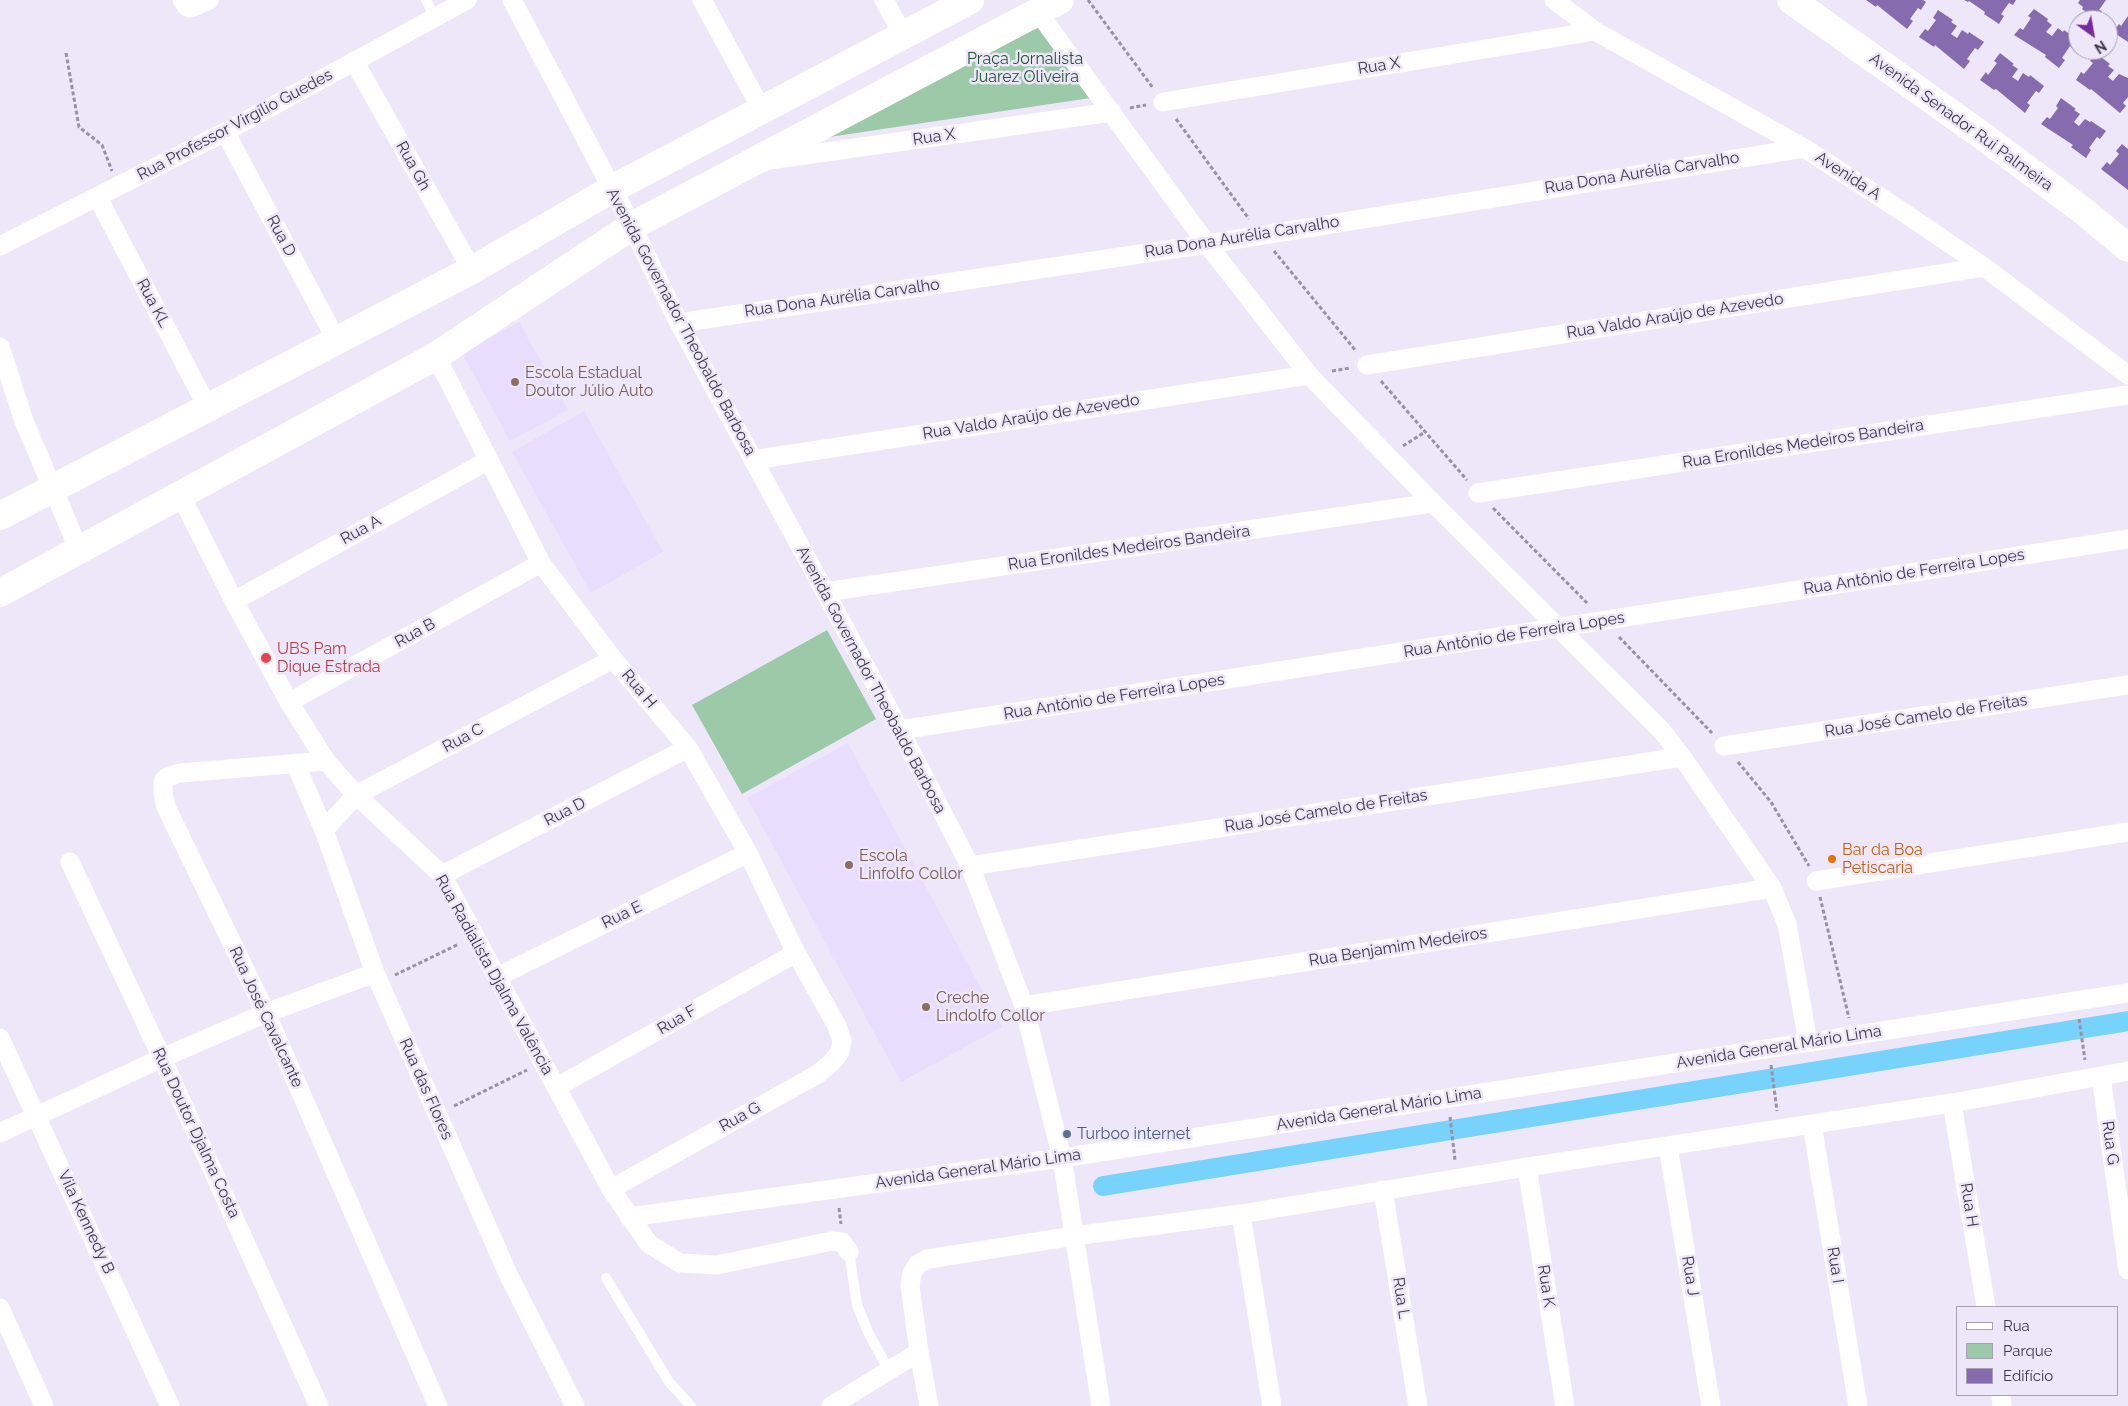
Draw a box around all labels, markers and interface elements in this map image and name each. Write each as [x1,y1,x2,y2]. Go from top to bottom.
north arrow [2068,10,2118,60]
text: N [2092,37,2109,56]
park label: Praça Jornalista Juarez Oliveira [967,49,1083,87]
street label: Avenida Senador Rui Palmeira [1866,49,2056,195]
street label: Rua X [1356,53,1402,79]
street label: Rua Professor Virgílio Guedes [134,65,336,185]
street label: Rua X [912,125,956,149]
street label: Rua Gh [392,138,434,194]
street label: Rua Dona Aurélia Carvalho [1543,148,1741,198]
street label: Avenida A [1812,148,1884,204]
street label: Avenida Governador Theobaldo Barbosa [602,185,760,459]
street label: Rua D [262,212,300,260]
street label: Rua Dona Aurélia Carvalho [1143,212,1341,262]
street label: Rua KL [132,275,174,331]
street label: Rua Dona Aurélia Carvalho [743,275,941,321]
street label: Rua Valdo Araújo de Azevedo [1565,289,1785,343]
place label: Escola Estadual Doutor Júlio Auto [525,363,653,401]
marker: Escola Estadual Doutor Júlio Auto [509,376,521,388]
street label: Rua Valdo Araújo de Azevedo [921,390,1141,444]
street label: Rua Eronildes Medeiros Bandeira [1681,415,1925,473]
street label: Rua A [337,511,385,549]
street label: Rua Eronildes Medeiros Bandeira [1007,522,1251,574]
street label: Avenida Governador Theobaldo Barbosa [792,543,950,817]
street label: Rua Antônio de Ferreira Lopes [1802,545,2026,599]
street label: Rua Antônio de Ferreira Lopes [1402,608,1626,662]
street label: Rua B [391,614,439,652]
place label: UBS Pam Dique Estrada [277,639,381,677]
marker: UBS Pam Dique Estrada [259,651,273,665]
street label: Rua H [617,666,661,712]
street label: Rua Antônio de Ferreira Lopes [1002,670,1226,724]
street label: Rua José Camelo de Freitas [1823,690,2029,742]
street label: Rua C [439,719,487,757]
street label: Rua José Camelo de Freitas [1223,785,1429,837]
street label: Rua D [541,793,589,831]
place label: Bar da Boa Petiscaria [1842,840,1923,878]
place label: Escola Linfolfo Collor [859,846,963,884]
marker: Bar da Boa Petiscaria [1826,853,1838,865]
marker: Escola Linfolfo Collor [843,859,855,871]
street label: Rua Radialista Djalma Valência [431,872,557,1078]
street label: Rua E [599,897,645,933]
street label: Rua Benjamim Medeiros [1308,923,1488,971]
street label: Rua José Cavalcante [225,944,307,1090]
place label: Creche Lindolfo Collor [936,988,1045,1026]
street label: Rua F [654,1001,700,1039]
marker: Creche Lindolfo Collor [920,1001,932,1013]
street label: Avenida General Mário Lima [1675,1021,1883,1073]
street label: Rua das Flores [395,1035,457,1143]
street label: Rua Doutor Djalma Costa [148,1045,244,1221]
street label: Avenida General Mário Lima [1275,1083,1483,1135]
street label: Rua G [716,1098,764,1136]
street label: Rua G [2097,1120,2123,1166]
place label: Turboo internet [1077,1124,1191,1144]
marker: Turboo internet [1061,1128,1073,1140]
street label: Avenida General Mário Lima [874,1145,1082,1193]
street label: Vila Kennedy B [54,1167,118,1277]
street label: Rua H [1956,1182,1982,1228]
street label: Rua I [1823,1245,1847,1285]
street label: Rua J [1677,1255,1703,1297]
street label: Rua K [1533,1263,1559,1309]
street label: Rua L [1388,1276,1414,1320]
legend [1956,1306,2118,1396]
text: Rua [2003,1317,2030,1335]
text: Parque [2003,1342,2052,1360]
text: Edifício [2003,1367,2053,1385]

